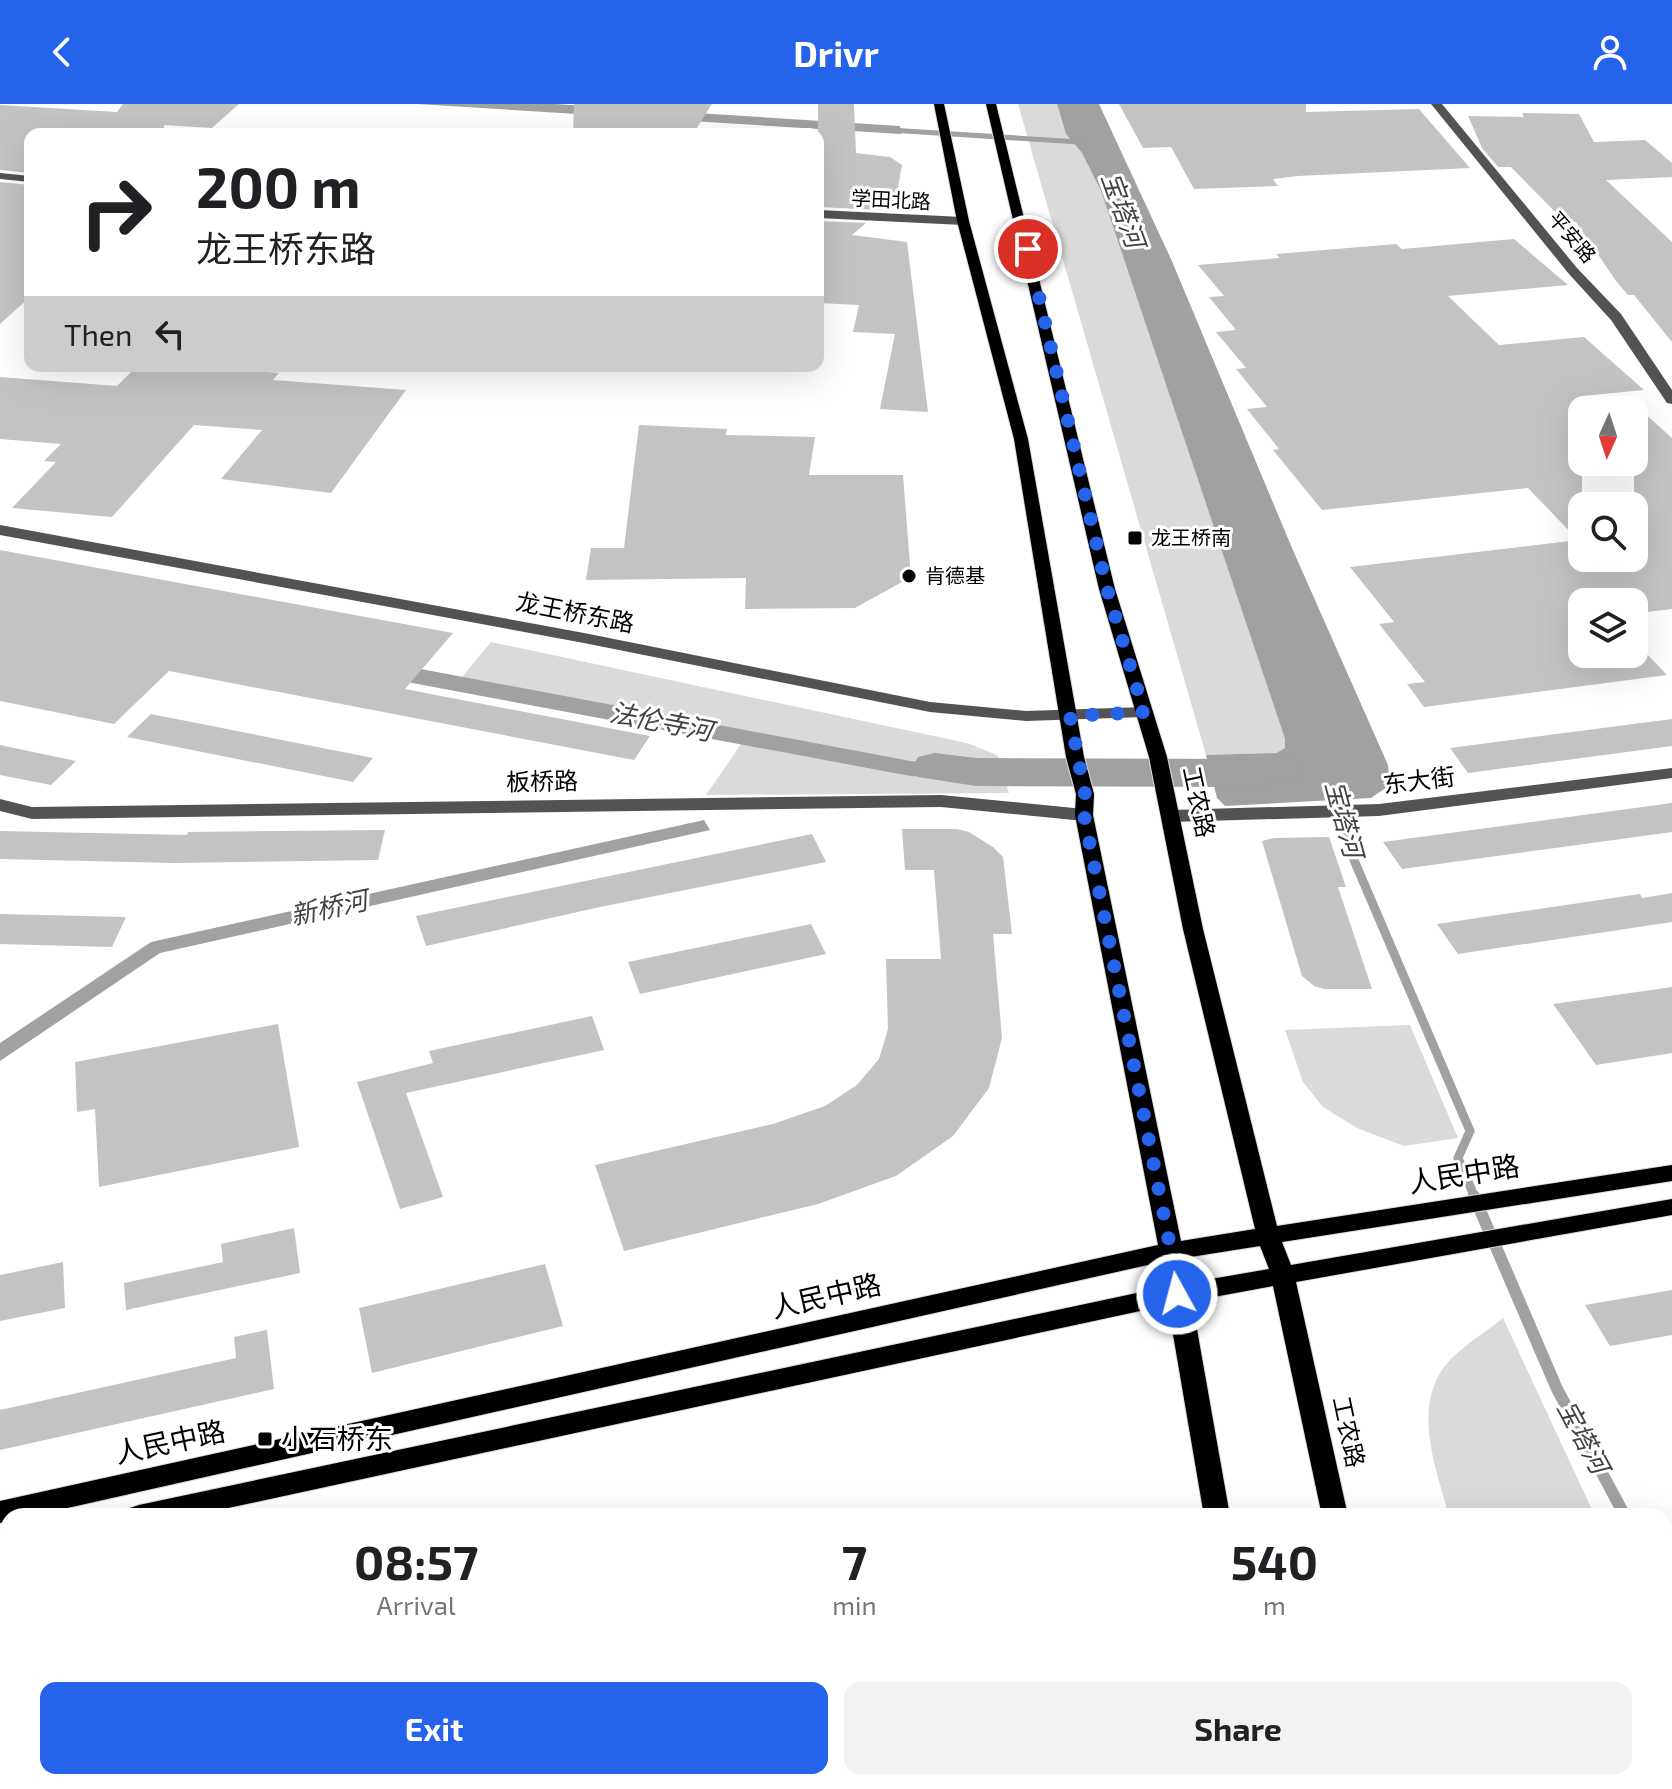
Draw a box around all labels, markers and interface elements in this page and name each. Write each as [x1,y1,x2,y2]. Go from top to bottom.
icon: back [40,30,84,74]
icon: person [1588,30,1632,74]
text: Drivr [793,31,879,74]
text: 200 m [196,152,361,219]
icon: right [64,160,168,264]
water label: 宝塔河 [1097,168,1154,256]
street label: 学田北路 [850,185,932,213]
street label: 平安路 [1544,206,1601,267]
pin [994,215,1062,283]
text: 龙王桥东路 [196,226,376,269]
icon: arrive [1006,227,1050,271]
icon: left [148,312,192,356]
text: Then [64,316,132,352]
north arrow [1568,396,1648,476]
map controls [1568,396,1648,668]
button: search [1568,492,1648,572]
place label: 龙王桥南 [1151,525,1231,549]
marker: 龙王桥南 [1126,529,1144,547]
place label: 肯德基 [925,563,985,587]
marker: 肯德基 [900,567,918,585]
street label: 龙王桥东路 [514,586,637,637]
button: layers [1568,588,1648,668]
water label: 法伦寺河 [607,695,720,747]
street label: 东大街 [1381,761,1456,798]
street label: 工农路 [1178,763,1221,840]
street label: 板桥路 [506,765,578,796]
water label: 宝塔河 [1320,777,1372,865]
water label: 新桥河 [287,882,375,930]
street label: 人民中路 [1406,1147,1522,1199]
position arrow [1135,1252,1219,1336]
street label: 人民中路 [767,1266,884,1324]
street label: 工农路 [1328,1393,1371,1470]
water label: 宝塔河 [1552,1395,1619,1482]
street label: 人民中路 [111,1413,228,1469]
place label: 小石桥东 [281,1421,393,1455]
marker: 小石桥东 [256,1430,274,1448]
text: 08:57 [354,1532,478,1590]
text: 7 [842,1532,867,1590]
text: 540 [1231,1532,1318,1590]
text: Arrival [377,1589,456,1620]
text: min [832,1589,877,1620]
text: m [1263,1589,1286,1620]
button: Exit [40,1682,828,1774]
button: Share [844,1682,1632,1774]

